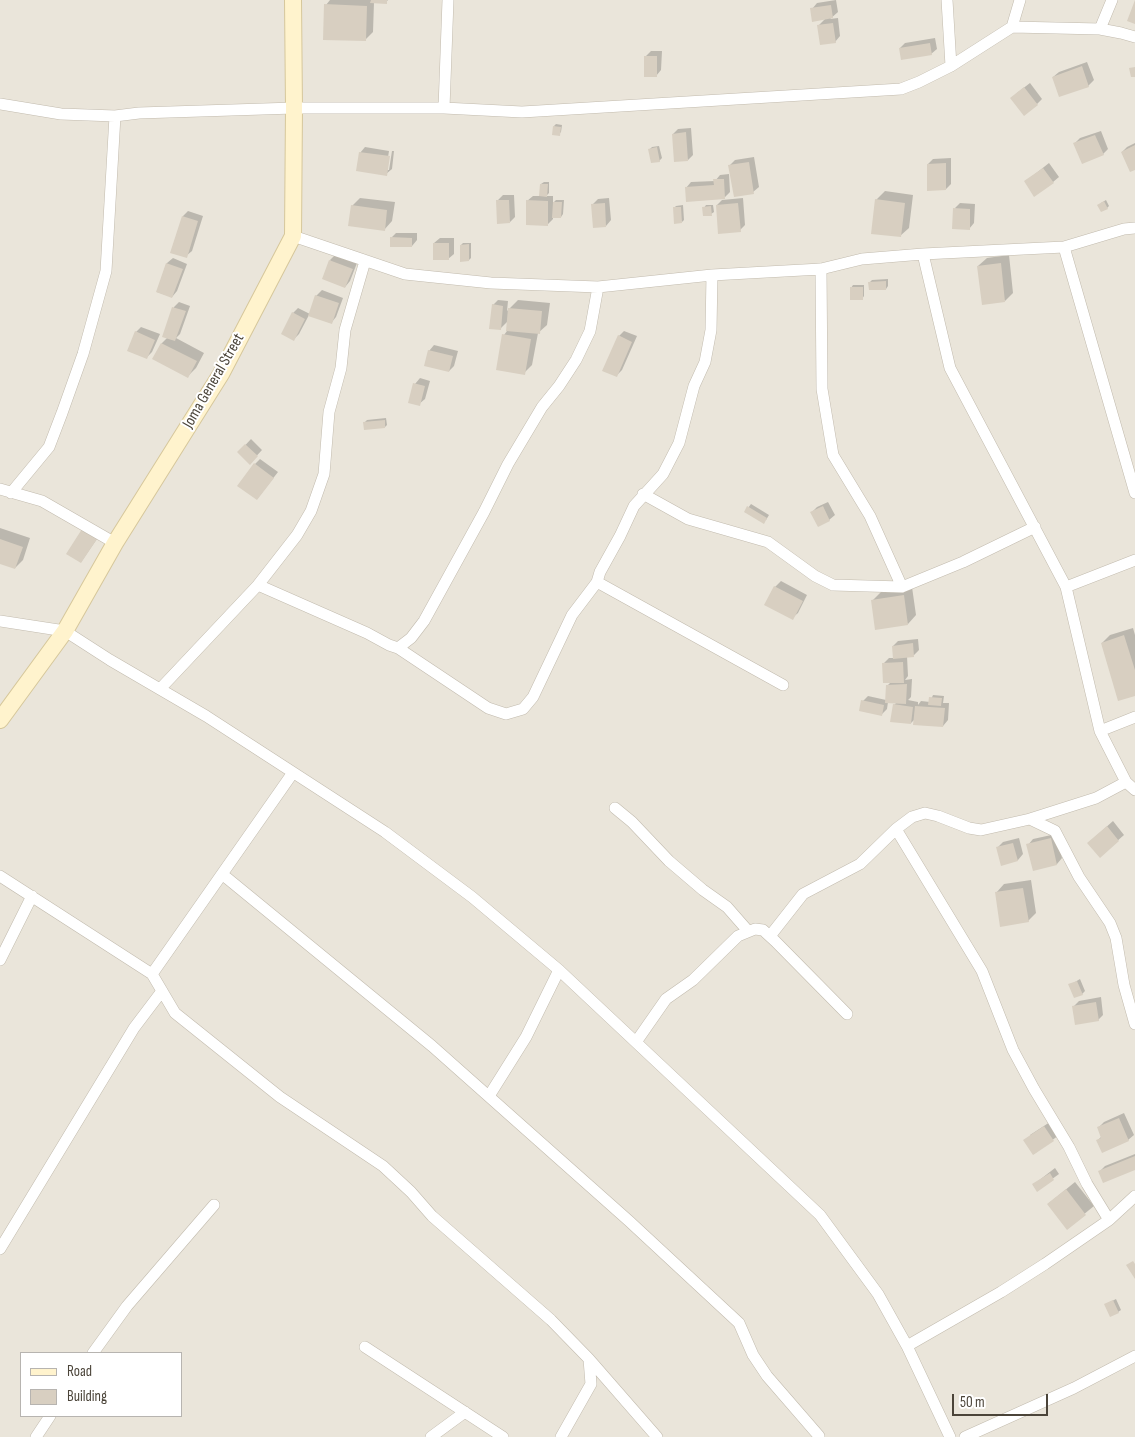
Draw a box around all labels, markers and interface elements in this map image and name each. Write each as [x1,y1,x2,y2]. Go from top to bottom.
street label: Joma General Street [179,330,249,432]
legend [20,1352,182,1417]
text: Road [67,1362,92,1381]
scale bar [955,1384,1051,1416]
text: Building [67,1387,107,1406]
text: 50 m [960,1393,985,1412]

